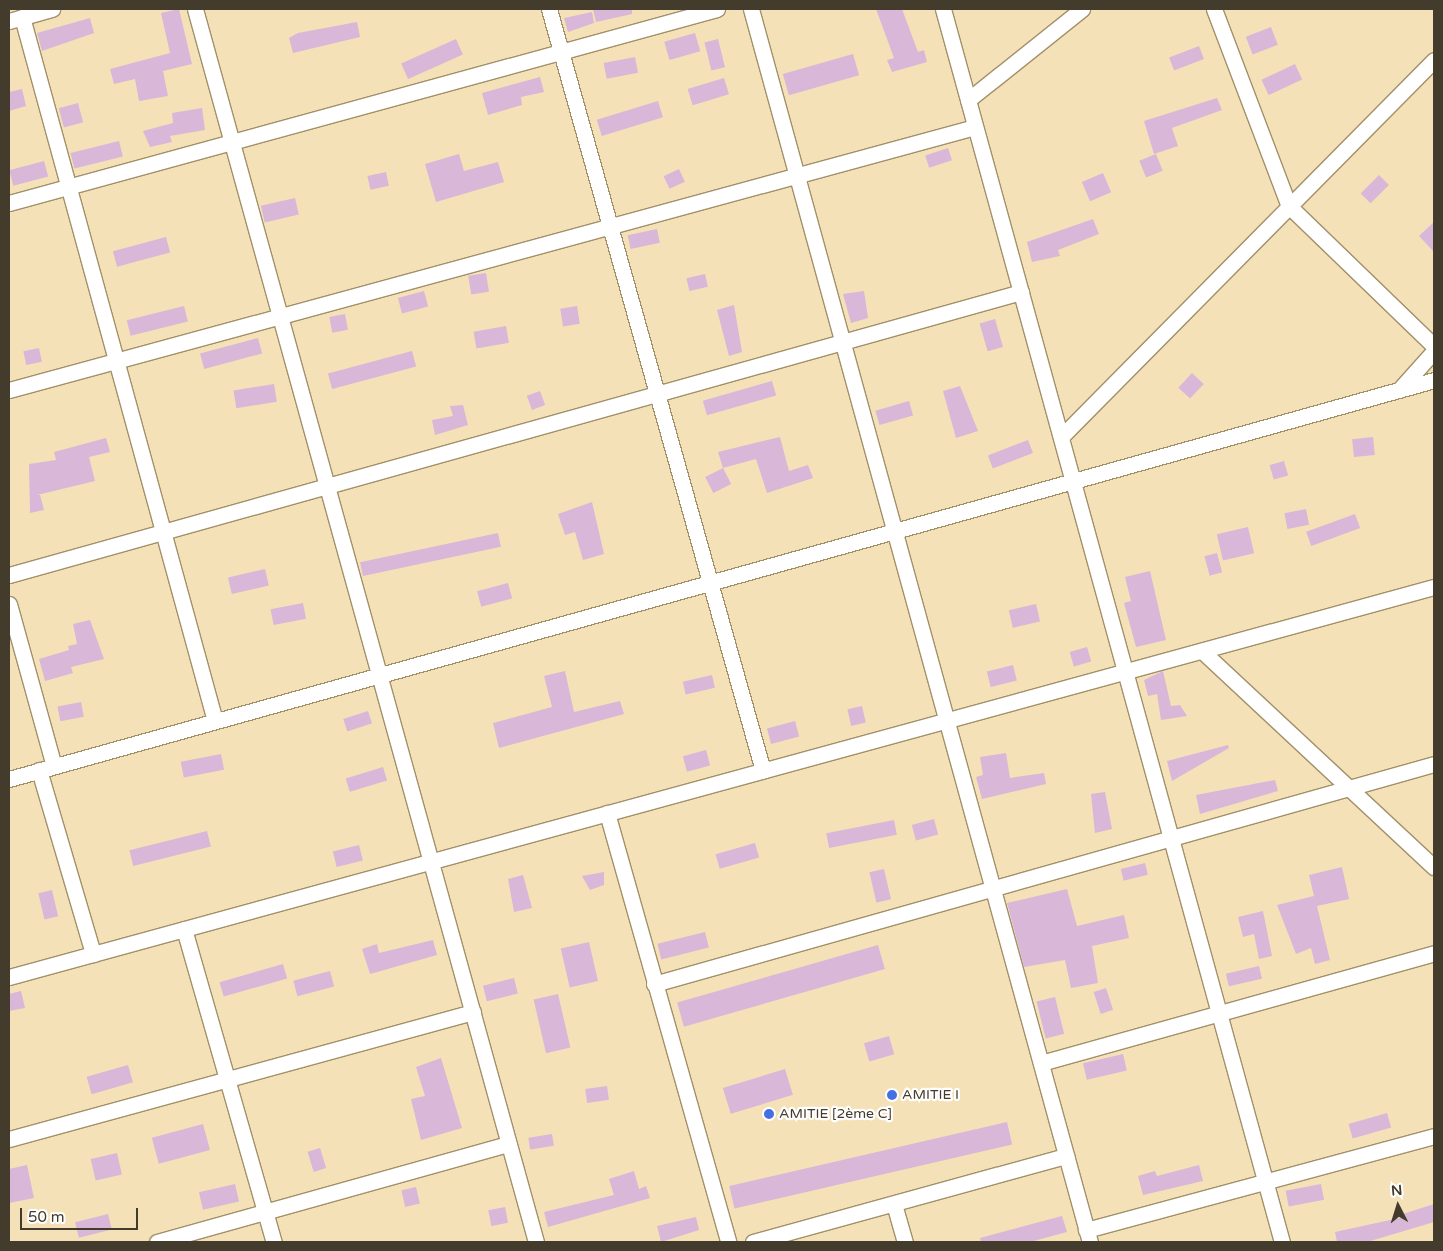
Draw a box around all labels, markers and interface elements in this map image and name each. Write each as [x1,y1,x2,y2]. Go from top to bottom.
place label: AMITIE I [902,1087,959,1103]
marker: AMITIE I [886,1089,898,1101]
place label: AMITIE [2ème C] [779,1106,892,1122]
marker: AMITIE [2ème C] [763,1108,775,1120]
north arrow [1373,1181,1423,1231]
text: N [1390,1182,1403,1200]
scale bar [22,1198,140,1230]
text: 50 m [28,1208,65,1226]

